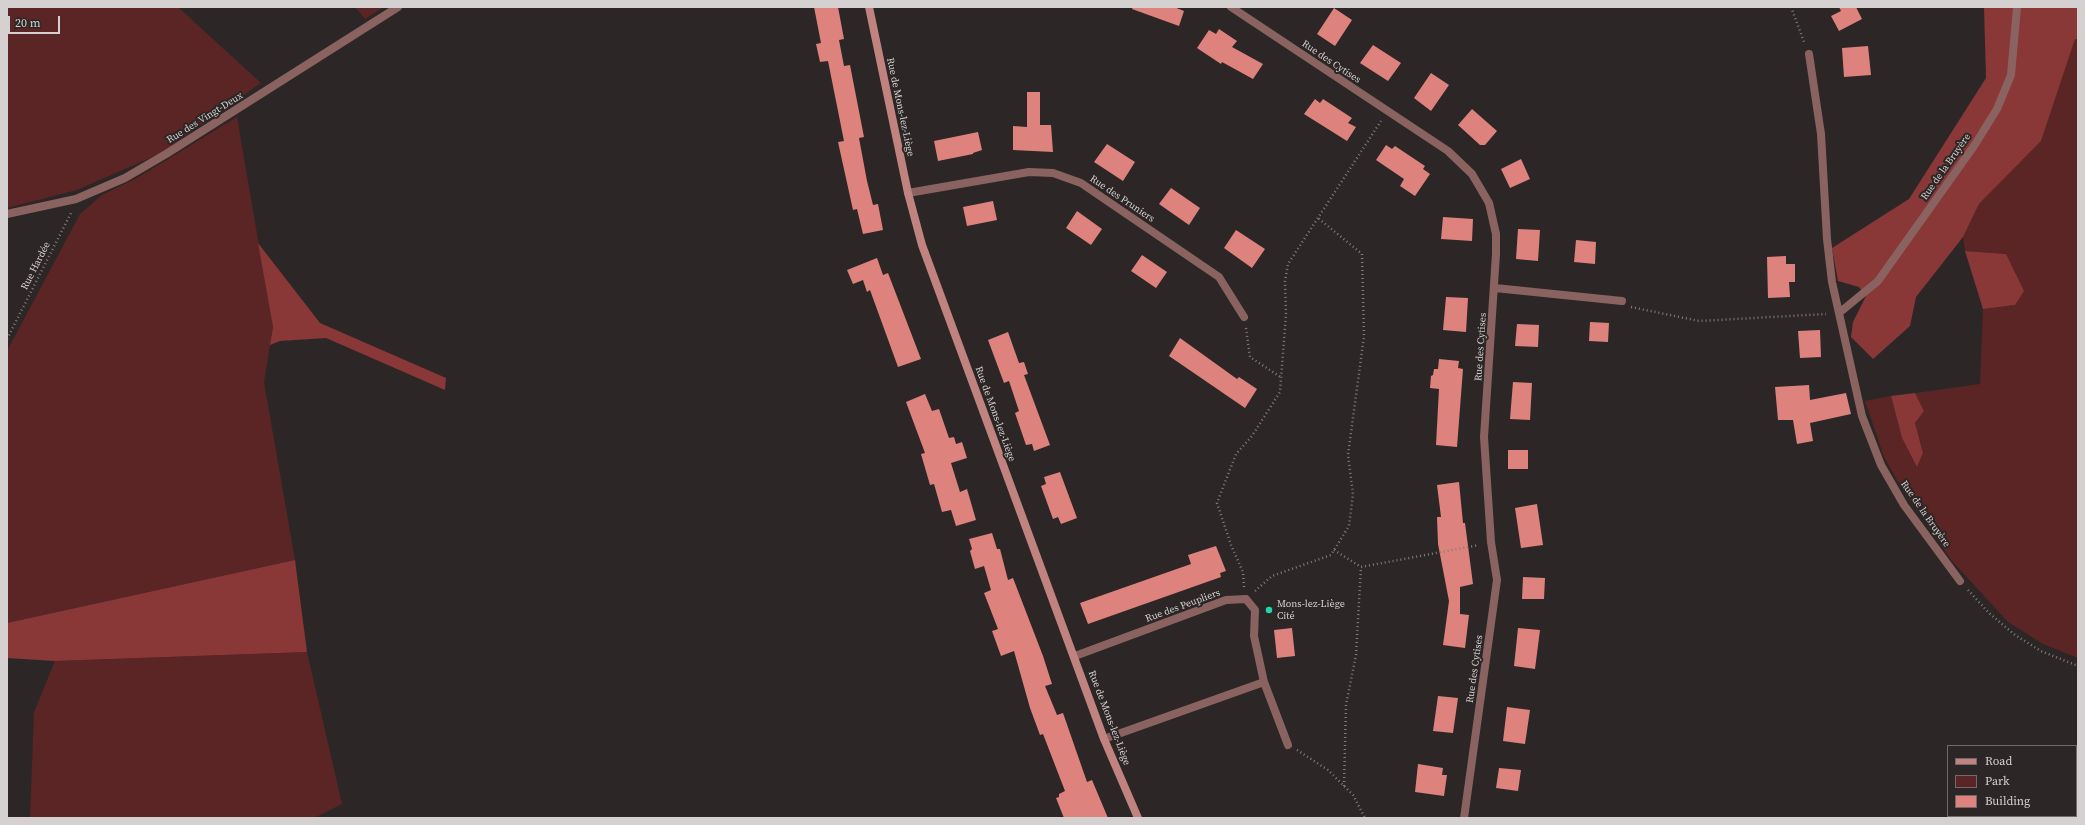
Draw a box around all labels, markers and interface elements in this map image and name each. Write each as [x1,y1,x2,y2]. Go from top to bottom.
scale bar [10,8,62,34]
text: 20 m [15,15,41,31]
street label: Rue des Cytises [1299,38,1363,86]
street label: Rue de Mons-lez-Liège [884,57,916,157]
street label: Rue des Vingt-Deux [165,90,245,146]
street label: Rue de la Bruyère [1919,131,1973,203]
street label: Rue des Pruniers [1087,173,1157,225]
street label: Rue Hardée [19,240,53,292]
street label: Rue des Cytises [1473,312,1489,382]
street label: Rue de Mons-lez-Liège [972,365,1018,463]
street label: Rue de la Bruyère [1898,478,1952,550]
street label: Rue des Peupliers [1144,587,1222,625]
place label: Mons-lez-Liège Cité [1277,598,1345,622]
marker: Mons-lez-Liège Cité [1264,605,1274,615]
street label: Rue des Cytises [1464,634,1486,704]
street label: Rue de Mons-lez-Liège [1085,669,1133,767]
legend [1947,745,2077,817]
text: Road [1985,753,2012,769]
text: Park [1985,773,2010,789]
text: Building [1985,793,2030,809]

